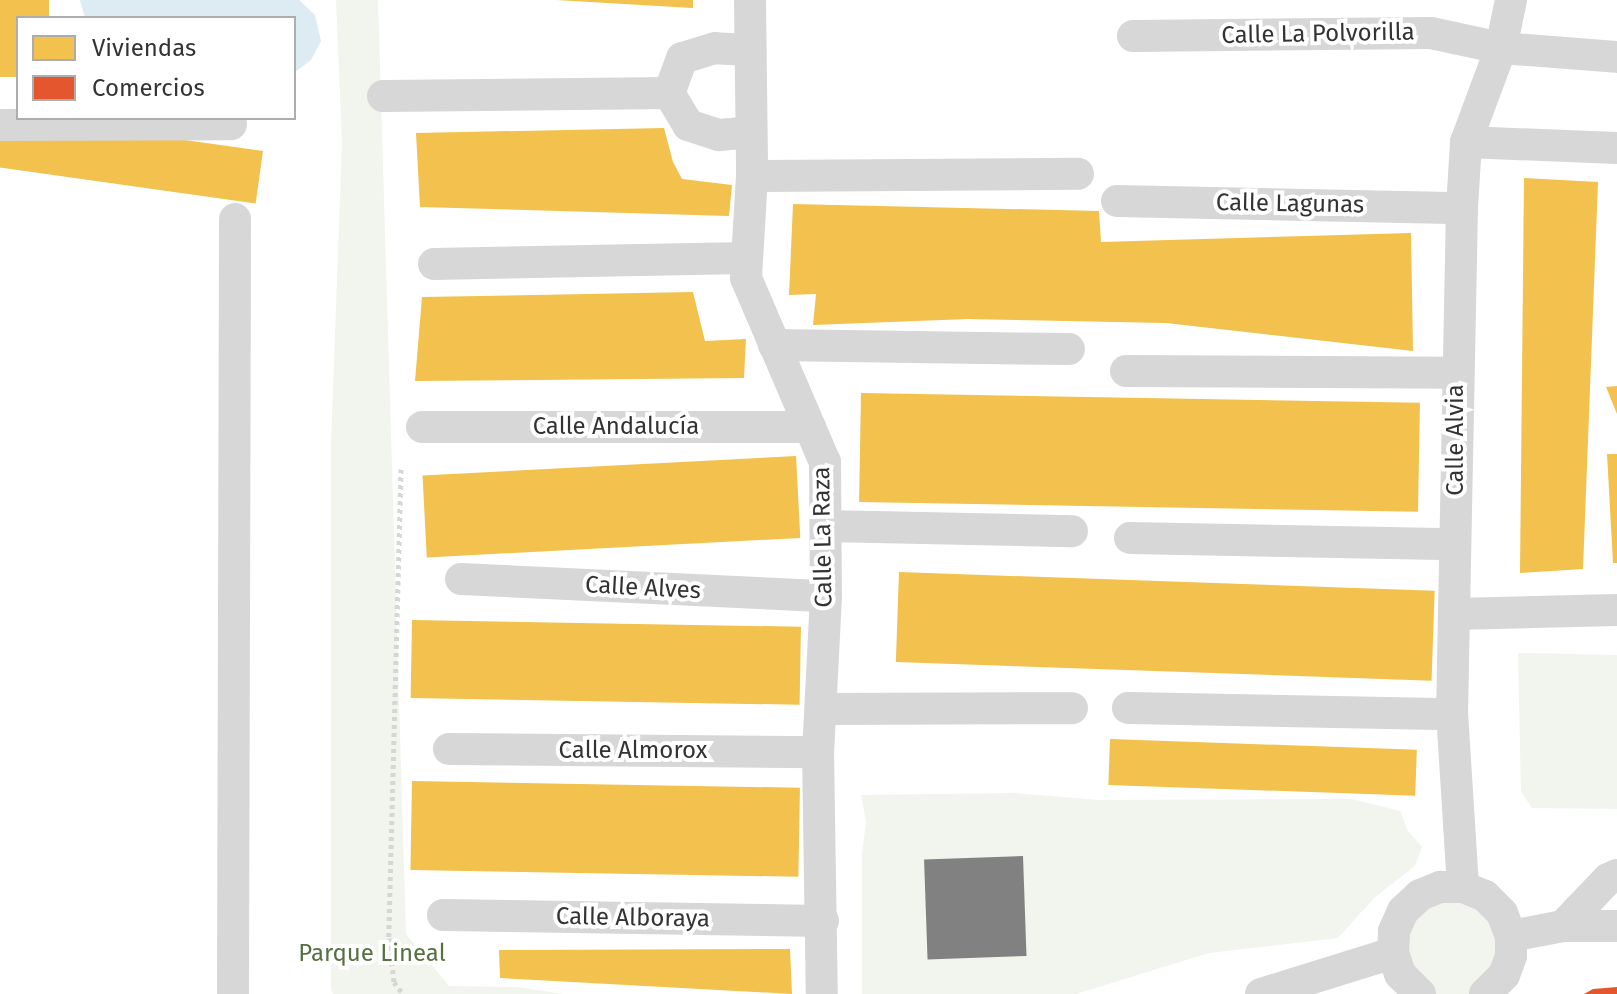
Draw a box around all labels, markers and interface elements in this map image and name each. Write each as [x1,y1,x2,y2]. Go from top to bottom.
legend [16,16,296,120]
street label: Calle La Polvorilla [1221,18,1415,50]
text: Viviendas [92,34,196,62]
text: Comercios [92,74,205,102]
street label: Calle Lagunas [1216,188,1364,220]
street label: Calle Alvia [1442,384,1470,496]
street label: Calle Andalucía [533,413,699,441]
street label: Calle La Raza [807,466,839,608]
street label: Calle Alves [584,571,702,605]
street label: Calle Almorox [559,737,707,765]
street label: Calle Alboraya [556,902,710,934]
park label: Parque Lineal [298,940,446,968]

